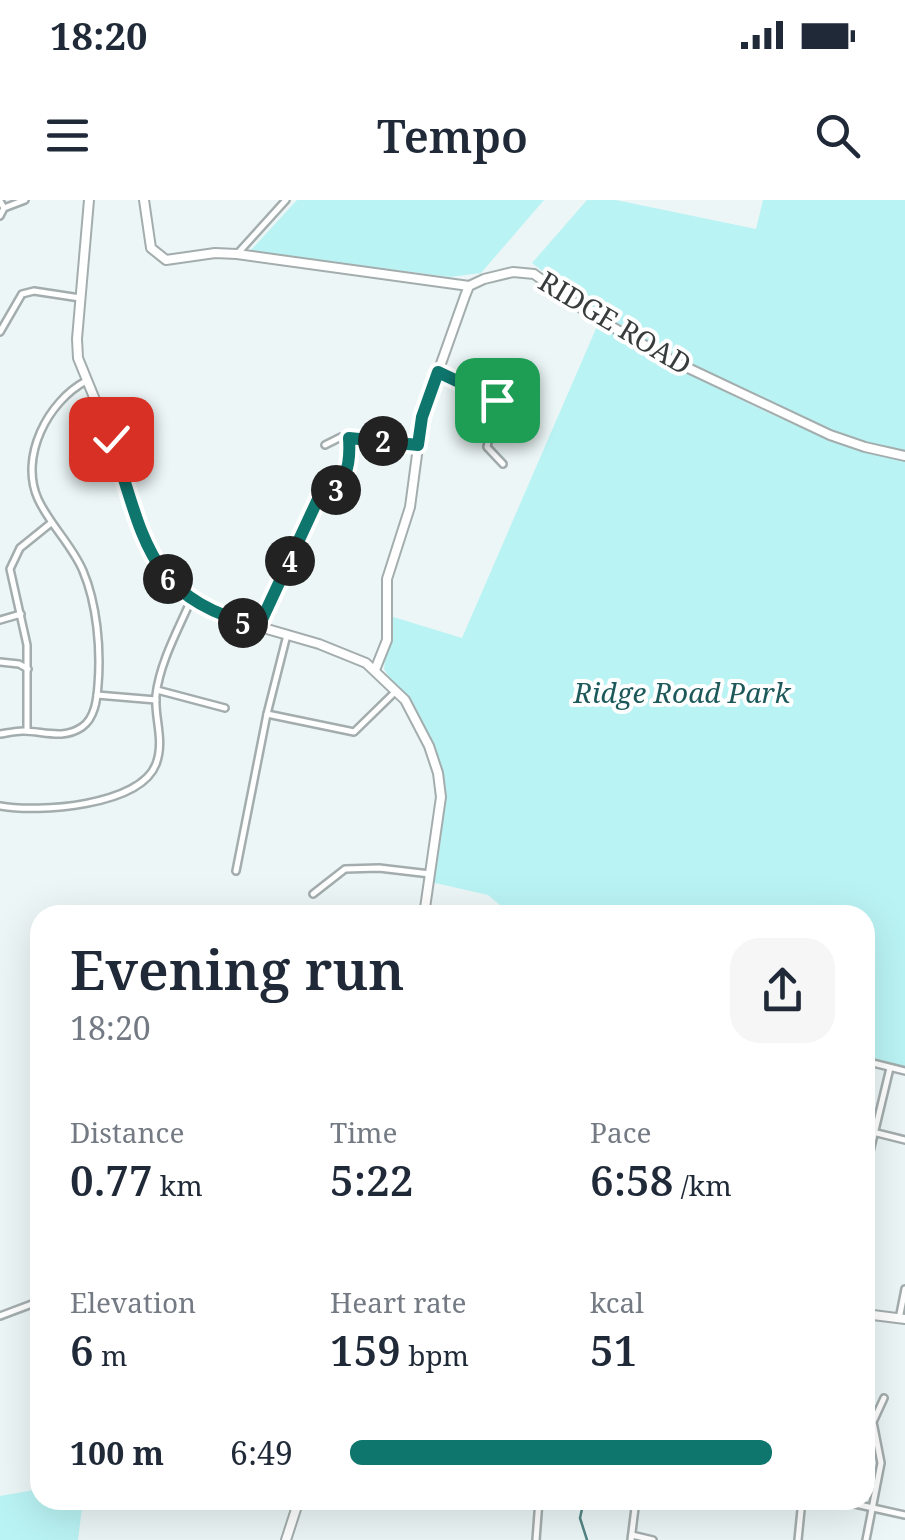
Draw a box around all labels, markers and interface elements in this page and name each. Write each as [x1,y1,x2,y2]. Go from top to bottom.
text: 18:20 [50,9,147,61]
text: Tempo [377,105,528,166]
icon: menu [40,108,95,163]
icon: search [810,108,865,163]
street label: RIDGE ROAD [532,262,699,383]
pin [455,358,540,443]
icon: arrive [470,373,525,428]
pin [69,397,154,482]
icon: check [84,412,139,467]
pin: 2 [358,416,408,466]
text: 2 [375,422,391,460]
pin: 3 [311,465,361,515]
text: 3 [328,471,344,509]
pin: 4 [265,536,315,586]
text: 4 [282,542,298,580]
pin: 6 [143,554,193,604]
text: 6 [160,560,176,598]
pin: 5 [218,598,268,648]
text: 5 [235,604,251,642]
park label: Ridge Road Park [573,673,792,711]
text: Evening run [70,931,405,1006]
button: share [730,938,835,1043]
text: 18:20 [70,1006,151,1049]
text: Distance [70,1113,184,1151]
text: Time [330,1113,398,1151]
text: Pace [590,1113,651,1151]
text: 0.77 [70,1151,153,1208]
text: 5:22 [330,1151,413,1208]
text: 6:58 [590,1151,673,1208]
text: km [153,1166,203,1204]
text: /km [673,1166,732,1204]
text: Elevation [70,1283,196,1321]
text: Heart rate [330,1283,467,1321]
text: kcal [590,1283,644,1321]
text: 6 [70,1321,94,1378]
text: 159 [330,1321,401,1378]
text: 51 [590,1321,637,1378]
text: m [94,1336,127,1374]
text: bpm [401,1336,469,1374]
text: 100 m [70,1431,164,1474]
text: 6:49 [230,1431,293,1474]

